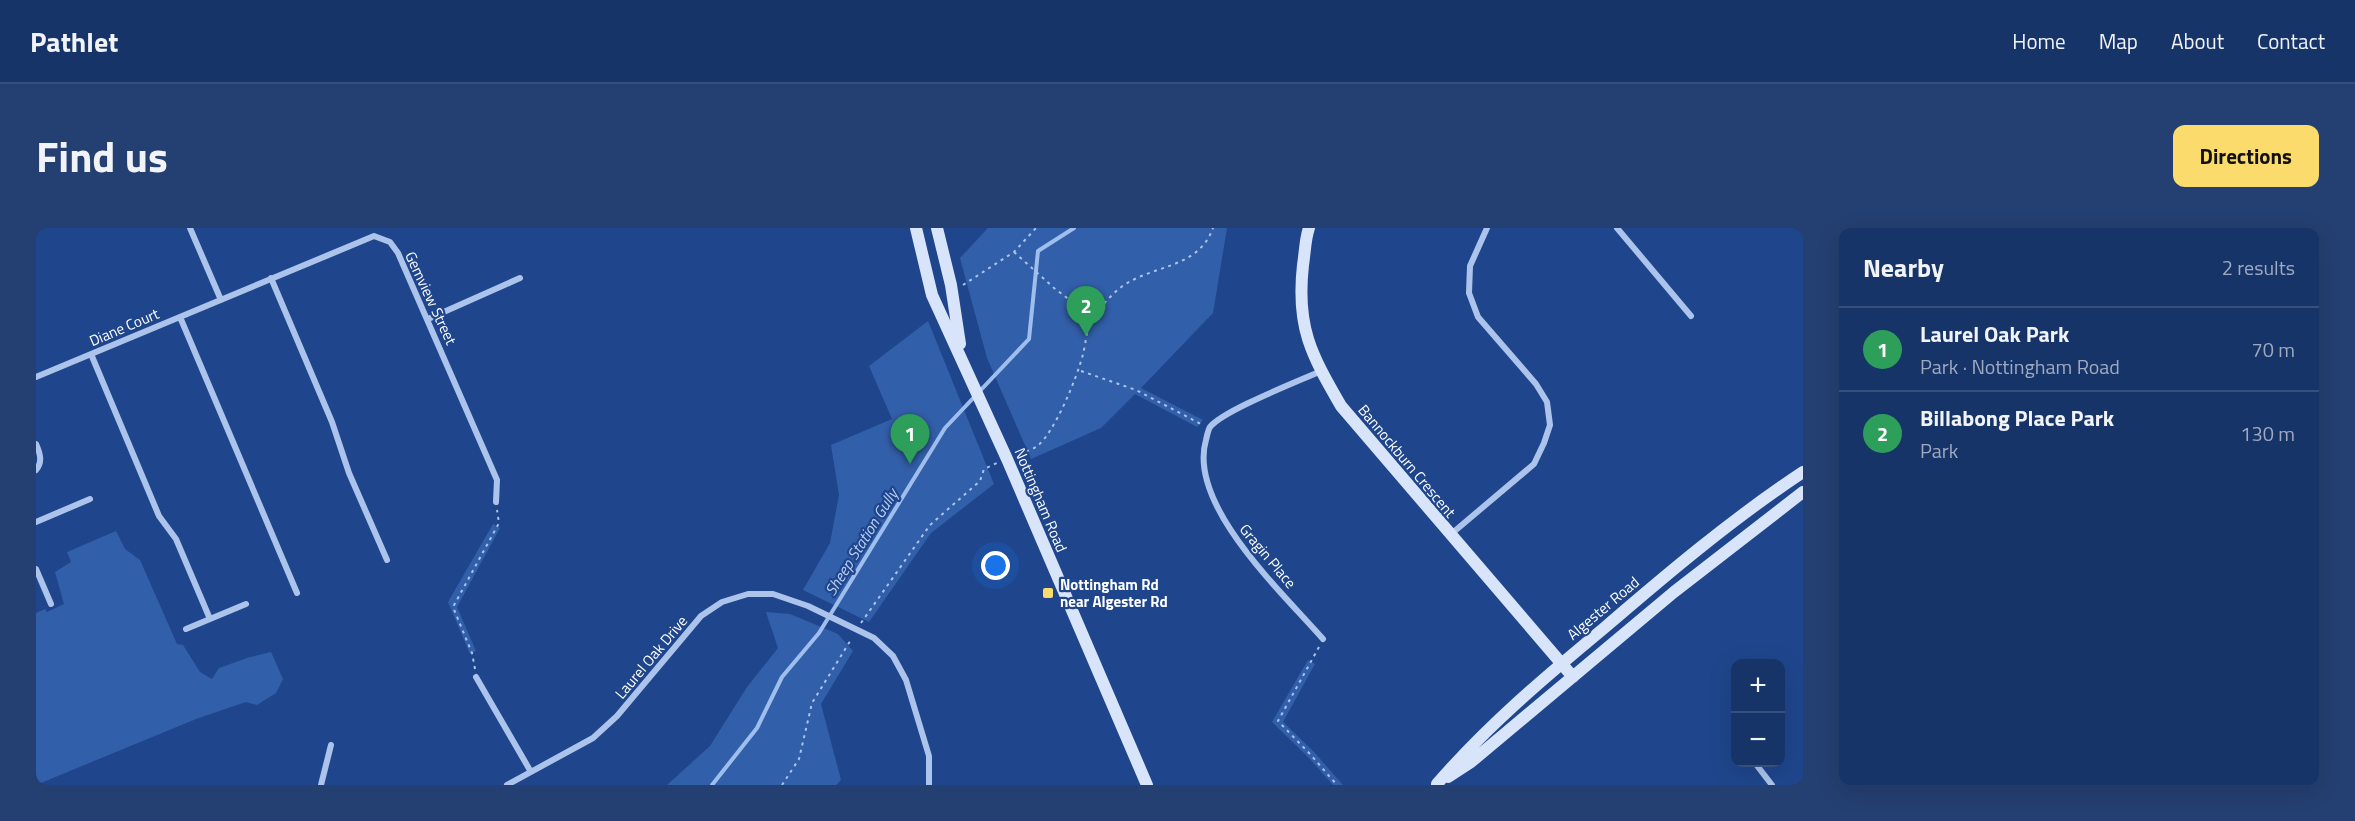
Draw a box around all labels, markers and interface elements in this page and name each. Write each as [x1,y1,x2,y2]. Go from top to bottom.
text: Pathlet [30,20,118,63]
text: Home [2012,25,2066,57]
text: Map [2099,25,2138,57]
text: About [2171,25,2224,57]
text: Contact [2257,25,2325,57]
text: Find us [36,124,168,188]
button: Directions [2173,125,2319,187]
street label: Gemview Street [399,248,463,349]
text: Nearby [1863,248,1944,287]
text: 2 results [2222,252,2295,283]
pin: 2 [1066,286,1106,336]
street label: Diane Court [86,302,163,352]
text: Laurel Oak Park [1920,317,2069,351]
text: 1 [1877,334,1888,365]
text: 70 m [2251,334,2295,365]
text: Park · Nottingham Road [1920,351,2120,382]
street label: Bannockburn Crescent [1353,399,1462,523]
text: Billabong Place Park [1920,401,2114,435]
pin: 1 [890,414,930,464]
text: 2 [1877,418,1888,449]
text: 130 m [2240,418,2295,449]
text: Park [1920,435,1958,466]
street label: Nottingham Road [1009,444,1073,556]
water label: Sheep Station Gully [818,482,905,600]
street label: Gragin Place [1234,519,1302,593]
your location [981,551,1010,580]
street label: Algester Road [1562,571,1644,645]
place label: Nottingham Rd near Algester Rd [1060,573,1168,613]
marker: Nottingham Rd near Algester Rd [1041,586,1055,600]
street label: Laurel Oak Drive [609,610,693,704]
map controls [1731,659,1785,767]
button: + [1731,659,1785,713]
button: − [1731,713,1785,767]

